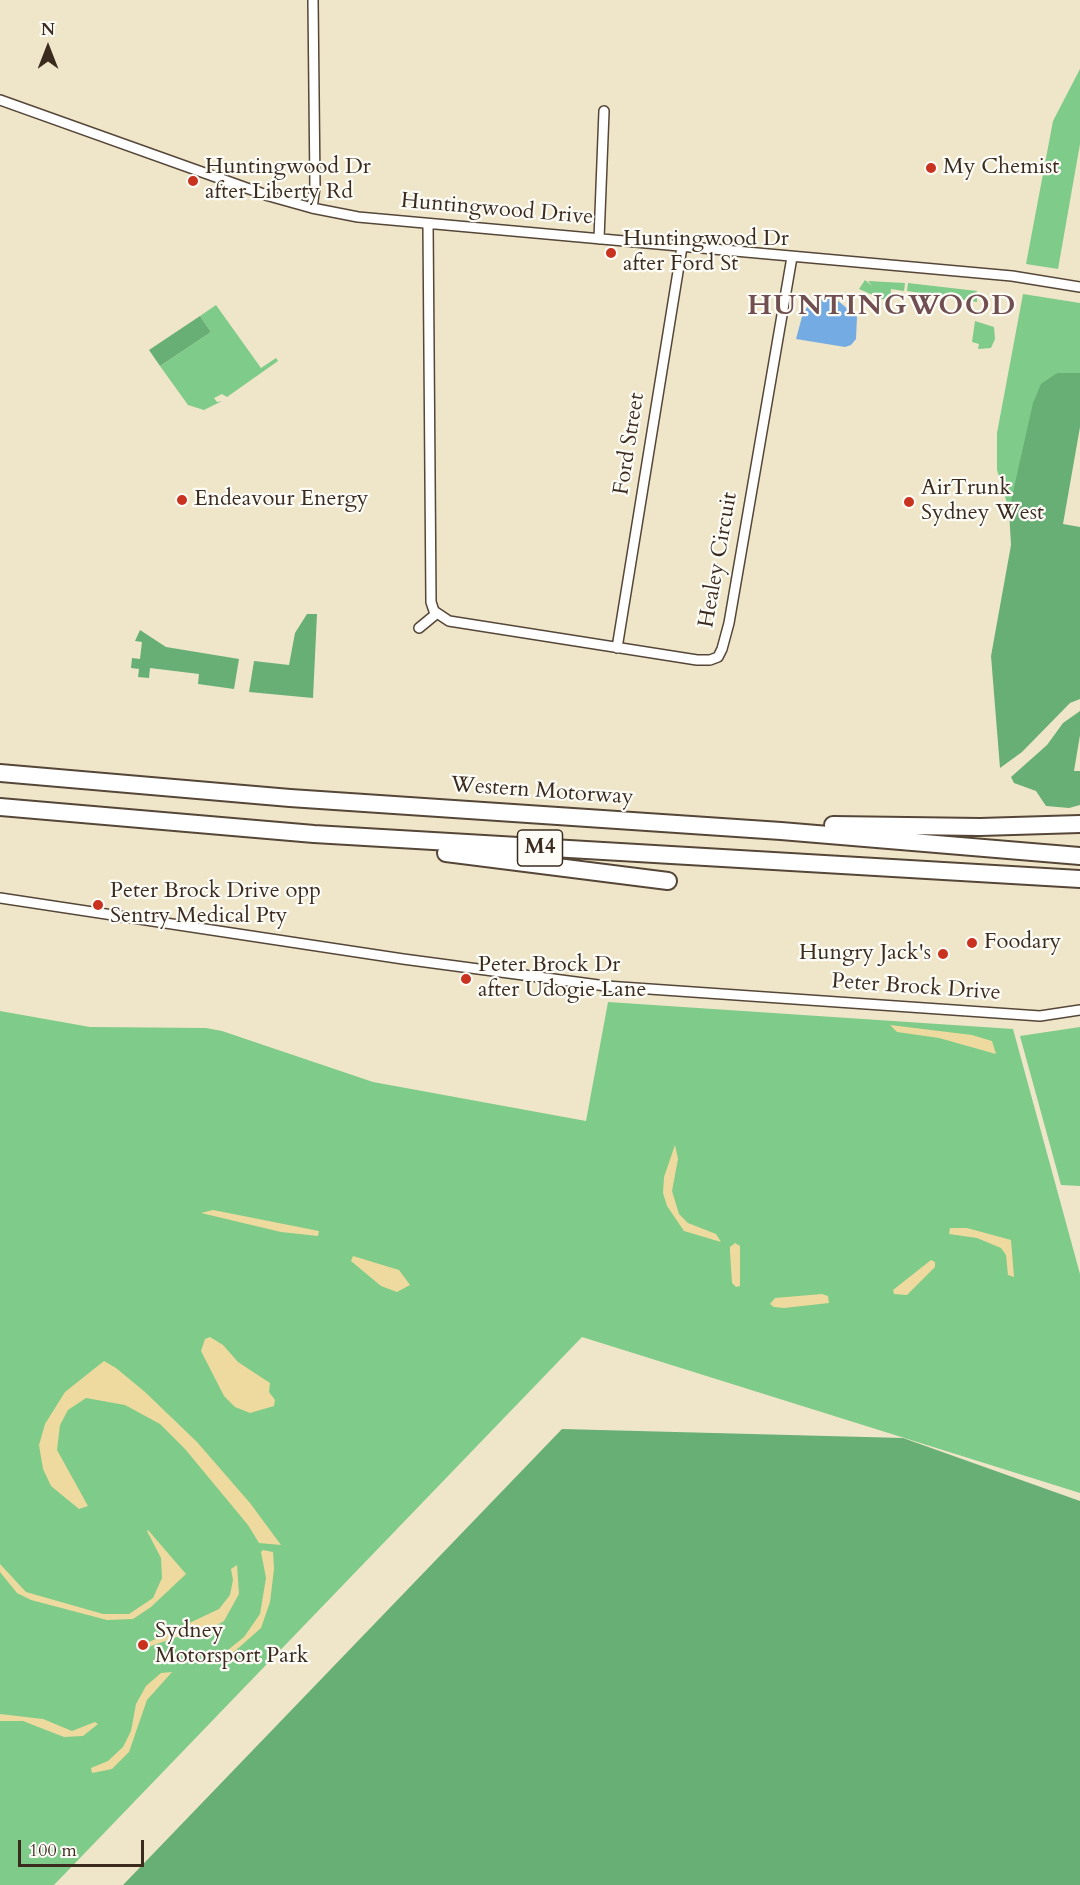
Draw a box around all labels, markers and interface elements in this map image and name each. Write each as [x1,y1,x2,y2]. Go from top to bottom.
north arrow [18,18,78,78]
text: N [41,19,55,41]
place label: Huntingwood Dr after Liberty Rd [205,155,371,206]
place label: My Chemist [943,155,1059,181]
marker: My Chemist [924,161,938,175]
marker: Huntingwood Dr after Liberty Rd [186,174,200,188]
street label: Huntingwood Drive [400,188,594,232]
place label: Huntingwood Dr after Ford St [623,227,789,278]
marker: Huntingwood Dr after Ford St [604,246,618,260]
district label: HUNTINGWOOD [747,291,1017,325]
street label: Ford Street [609,391,651,497]
place label: AirTrunk Sydney West [921,476,1044,528]
place label: Endeavour Energy [194,487,368,513]
street label: Healey Circuit [694,490,744,630]
marker: Endeavour Energy [175,493,189,507]
marker: AirTrunk Sydney West [902,495,916,509]
street label: Western Motorway [450,772,634,812]
road number: M4 [518,830,562,866]
place label: Peter Brock Drive opp Sentry Medical Pty [110,879,321,930]
marker: Peter Brock Drive opp Sentry Medical Pty [91,898,105,912]
place label: Foodary [984,930,1061,956]
marker: Foodary [965,936,979,950]
place label: Hungry Jack's [799,941,931,967]
marker: Hungry Jack's [936,947,950,961]
place label: Peter Brock Dr after Udogie Lane [478,953,646,1004]
street label: Peter Brock Drive [830,969,1002,1007]
marker: Peter Brock Dr after Udogie Lane [459,972,473,986]
place label: Sydney Motorsport Park [155,1619,309,1670]
marker: Sydney Motorsport Park [136,1638,150,1652]
scale bar [21,1828,147,1866]
text: 100 m [29,1838,77,1863]

